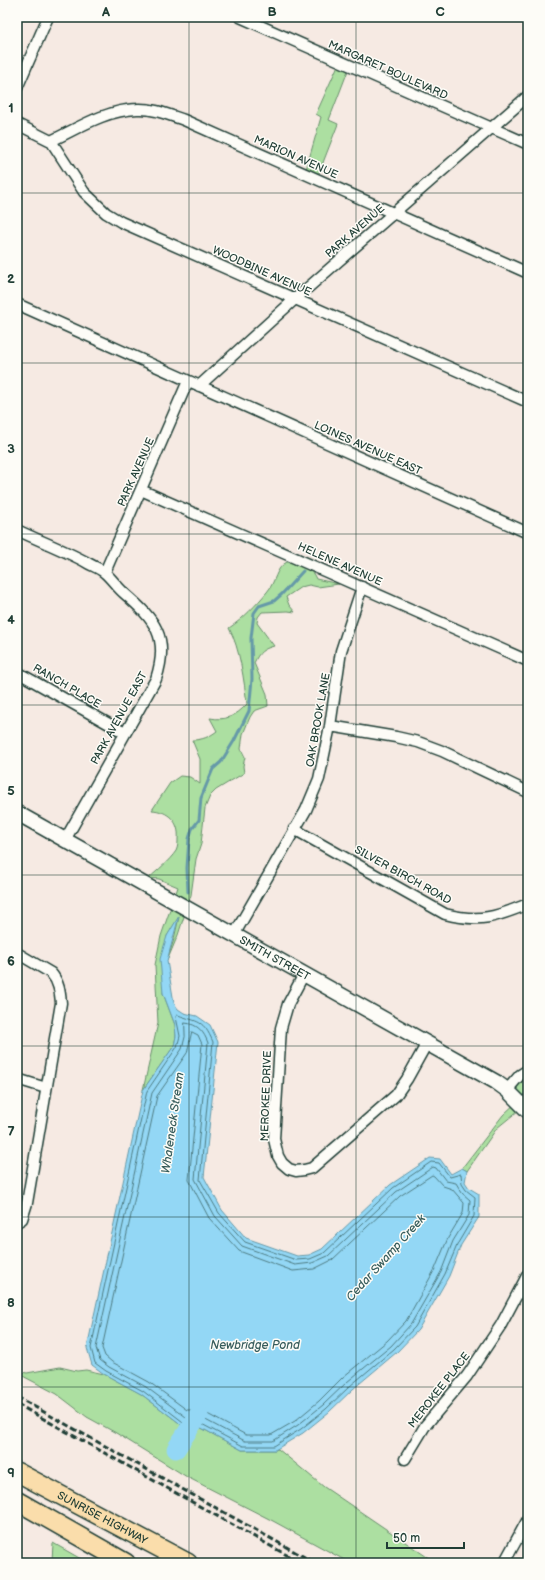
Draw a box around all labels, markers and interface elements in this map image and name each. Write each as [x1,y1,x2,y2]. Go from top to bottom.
text: A [101,4,110,20]
text: B [267,4,277,20]
text: C [435,4,445,20]
street label: MARGARET BOULEVARD [326,38,450,102]
text: 1 [8,100,14,116]
street label: MARION AVENUE [252,133,340,181]
street label: PARK AVENUE [323,202,387,260]
street label: WOODBINE AVENUE [210,243,314,299]
text: 2 [7,271,15,287]
street label: LOINES AVENUE EAST [312,418,424,478]
street label: PARK AVENUE [115,435,157,509]
text: 3 [7,441,15,457]
street label: HELENE AVENUE [296,540,384,588]
text: 4 [7,612,15,628]
street label: RANCH PLACE [31,661,103,711]
street label: PARK AVENUE EAST [88,669,150,767]
street label: OAK BROOK LANE [303,672,333,768]
text: 5 [7,783,15,799]
street label: SILVER BIRCH ROAD [352,843,454,907]
street label: SMITH STREET [237,933,313,983]
text: 6 [7,953,15,969]
street label: MEROKEE DRIVE [258,1050,274,1142]
water label: Whaleneck Stream [158,1071,188,1175]
text: 7 [7,1124,15,1140]
water label: Cedar Swamp Creek [343,1211,430,1305]
text: 8 [7,1295,15,1311]
water label: Newbridge Pond [210,1338,301,1353]
street label: MEROKEE PLACE [405,1350,473,1430]
text: 9 [7,1465,15,1481]
street label: SUNRISE HIGHWAY [55,1488,150,1547]
scale bar [387,1524,464,1550]
text: 50 m [393,1531,420,1546]

